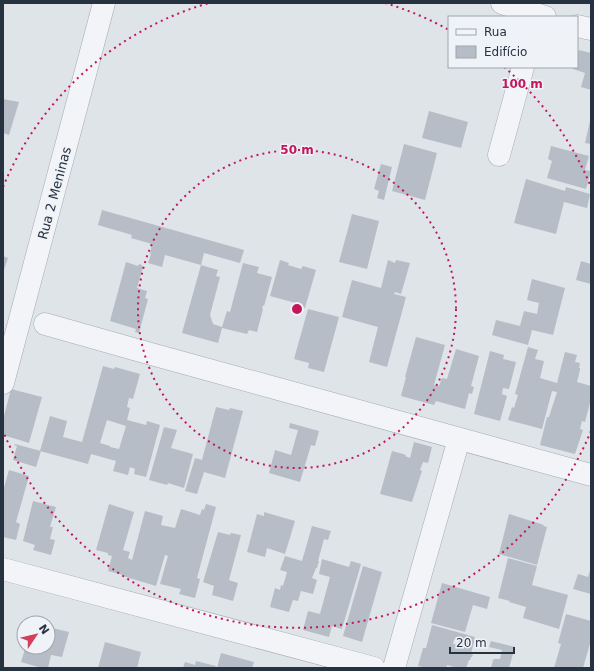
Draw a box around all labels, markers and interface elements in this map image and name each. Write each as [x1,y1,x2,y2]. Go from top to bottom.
legend [448,16,578,68]
text: Rua [484,25,507,39]
text: Edifício [484,45,527,59]
text: 100 m [501,77,543,91]
text: 50 m [280,143,314,157]
street label: Rua 2 Meninas [35,145,74,241]
centre of rings [290,302,304,316]
north arrow [16,615,56,655]
text: N [36,622,52,637]
scale bar [450,629,514,655]
text: 20 m [456,636,487,650]

